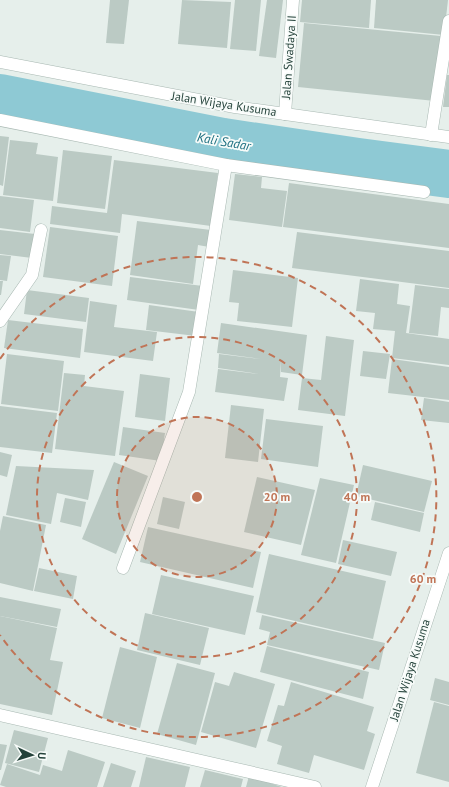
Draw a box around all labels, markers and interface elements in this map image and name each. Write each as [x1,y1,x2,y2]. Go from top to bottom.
street label: Jalan Swadaya II [278,15,299,100]
street label: Jalan Wijaya Kusuma [169,88,278,119]
water label: Kali Sadar [196,128,253,155]
text: 20 m [264,489,290,504]
text: 40 m [344,489,370,504]
centre of rings [190,490,204,504]
text: 60 m [410,571,436,586]
street label: Jalan Wijaya Kusuma [386,617,433,724]
north arrow [12,735,52,775]
text: U [35,752,49,760]

